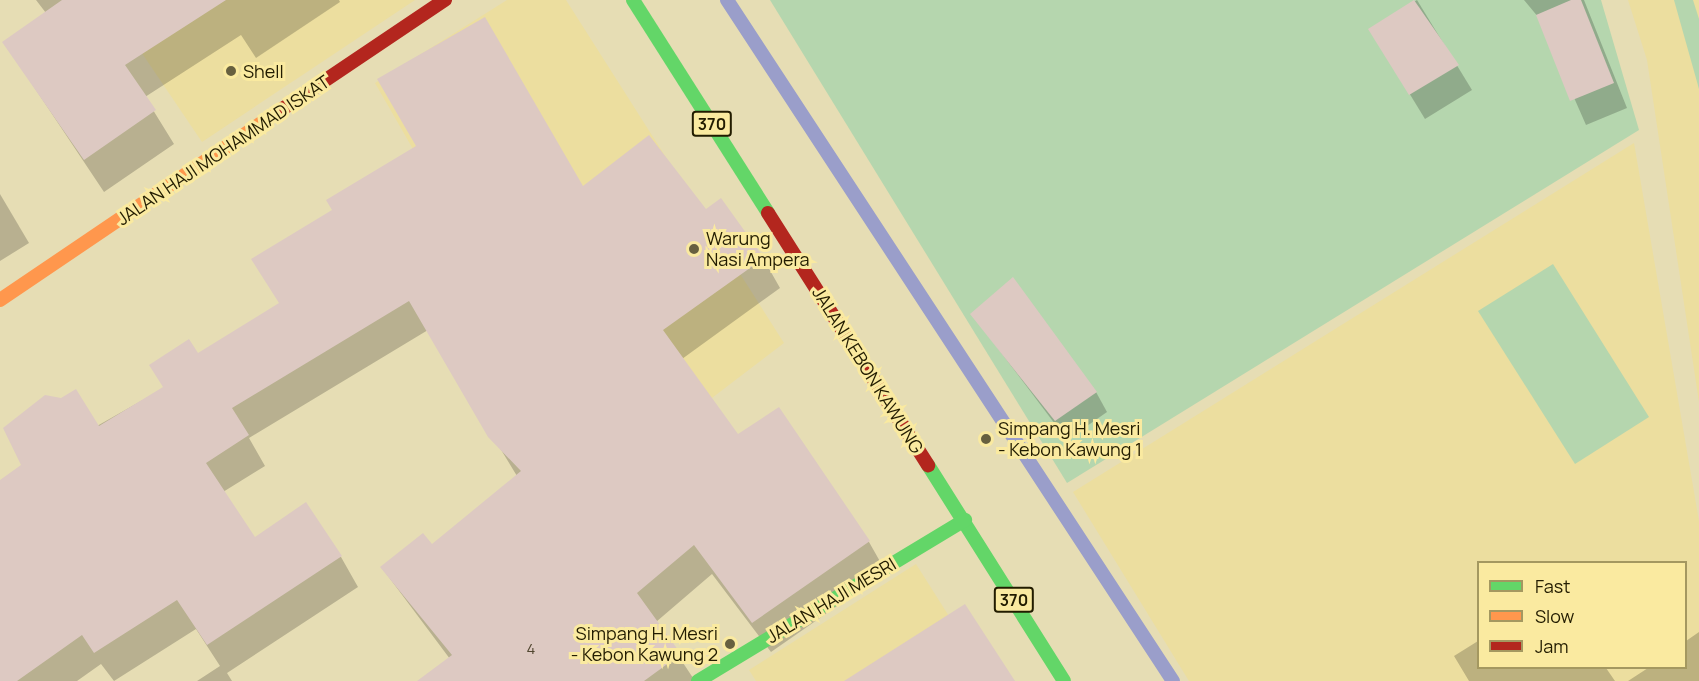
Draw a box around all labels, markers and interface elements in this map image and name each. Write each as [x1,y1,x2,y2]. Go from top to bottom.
place label: Shell [243,60,284,82]
marker: Shell [224,64,238,78]
street label: JALAN HAJI MOHAMMAD ISKAT [112,71,334,229]
road number: 370 [691,111,733,137]
place label: Warung Nasi Ampera [706,228,810,270]
marker: Warung Nasi Ampera [687,242,701,256]
street label: JALAN KEBON KAWUNG [808,283,928,457]
place label: Simpang H. Mesri - Kebon Kawung 1 [998,418,1142,460]
marker: Simpang H. Mesri - Kebon Kawung 1 [979,432,993,446]
street label: JALAN HAJI MESRI [762,553,900,647]
legend [1477,561,1687,669]
text: Fast [1535,574,1570,598]
road number: 370 [993,587,1035,613]
text: Slow [1535,604,1574,628]
place label: Simpang H. Mesri - Kebon Kawung 2 [571,623,718,666]
text: Jam [1535,634,1569,658]
marker: Simpang H. Mesri - Kebon Kawung 2 [723,637,737,651]
house number: 4 [527,640,535,658]

